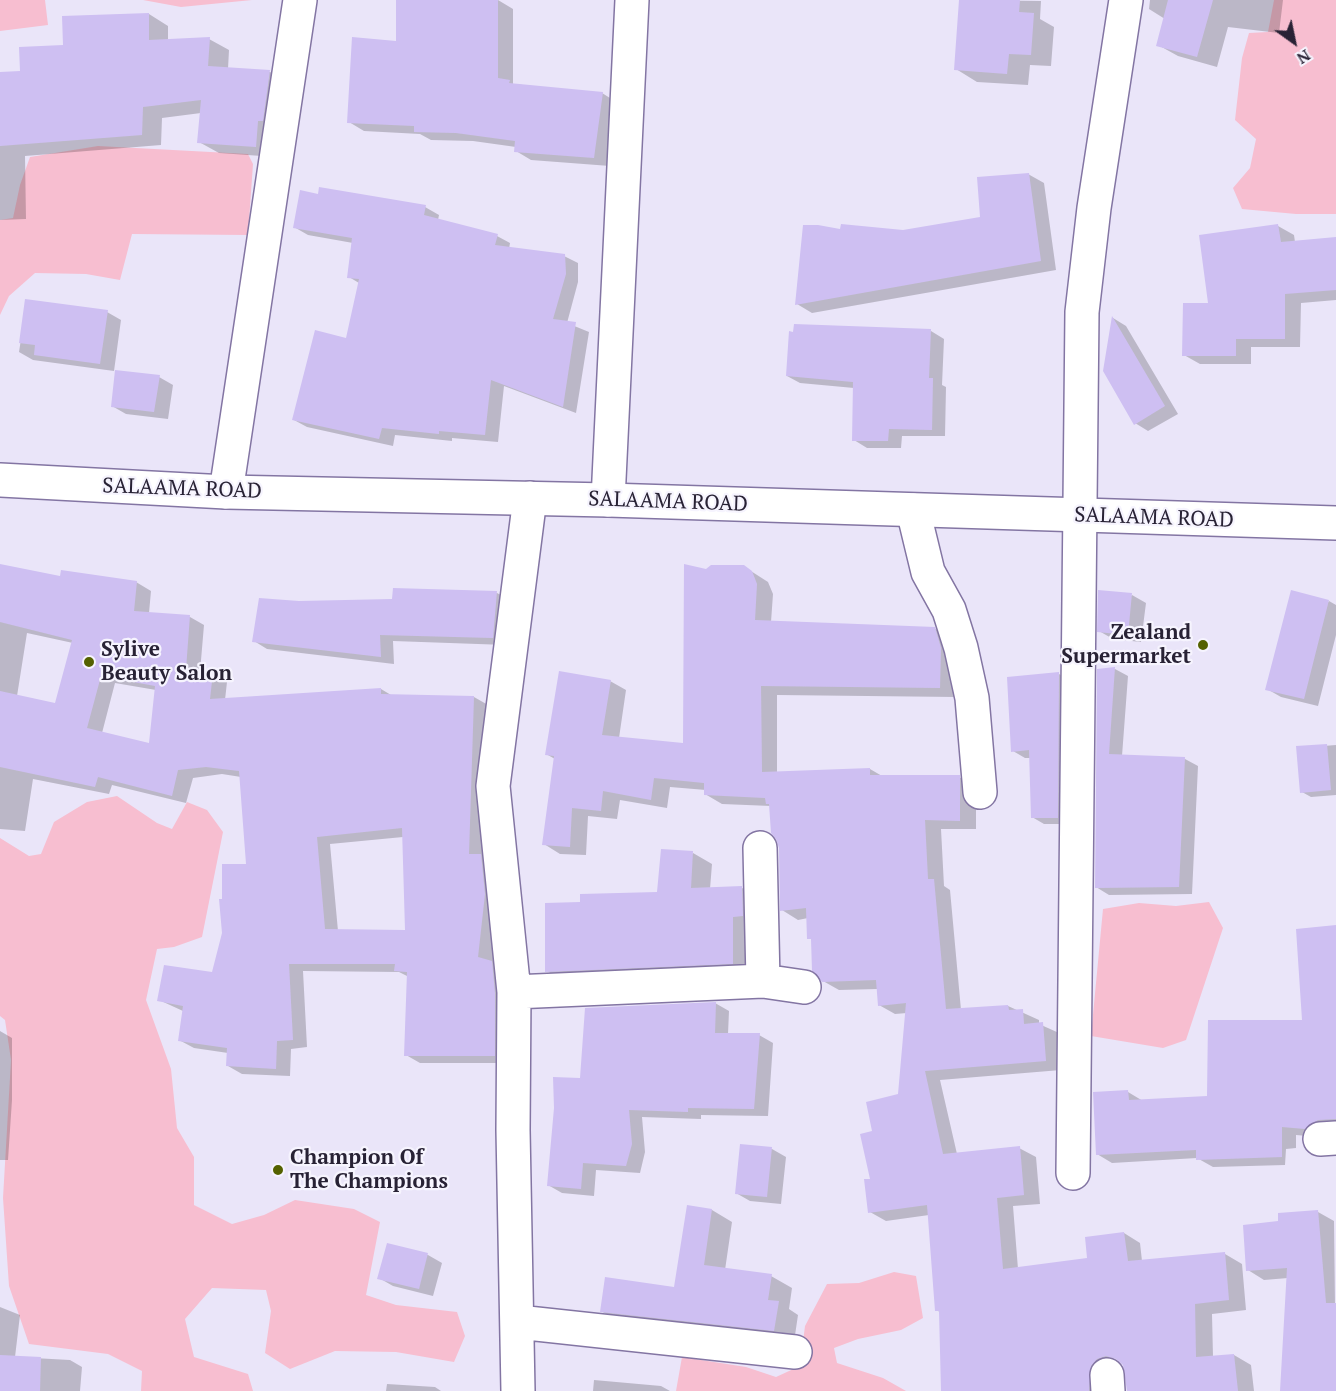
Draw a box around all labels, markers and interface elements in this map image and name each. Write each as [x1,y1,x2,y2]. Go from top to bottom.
north arrow [1264,12,1324,72]
text: N [1293,45,1315,70]
street label: SALAAMA ROAD [102,474,262,504]
street label: SALAAMA ROAD [588,487,748,517]
street label: SALAAMA ROAD [1074,503,1234,533]
place label: Zealand Supermarket [1061,620,1191,670]
place label: Sylive Beauty Salon [101,637,232,687]
marker: Zealand Supermarket [1196,638,1210,652]
marker: Sylive Beauty Salon [82,655,96,669]
place label: Champion Of The Champions [290,1145,448,1195]
marker: Champion Of The Champions [271,1163,285,1177]

